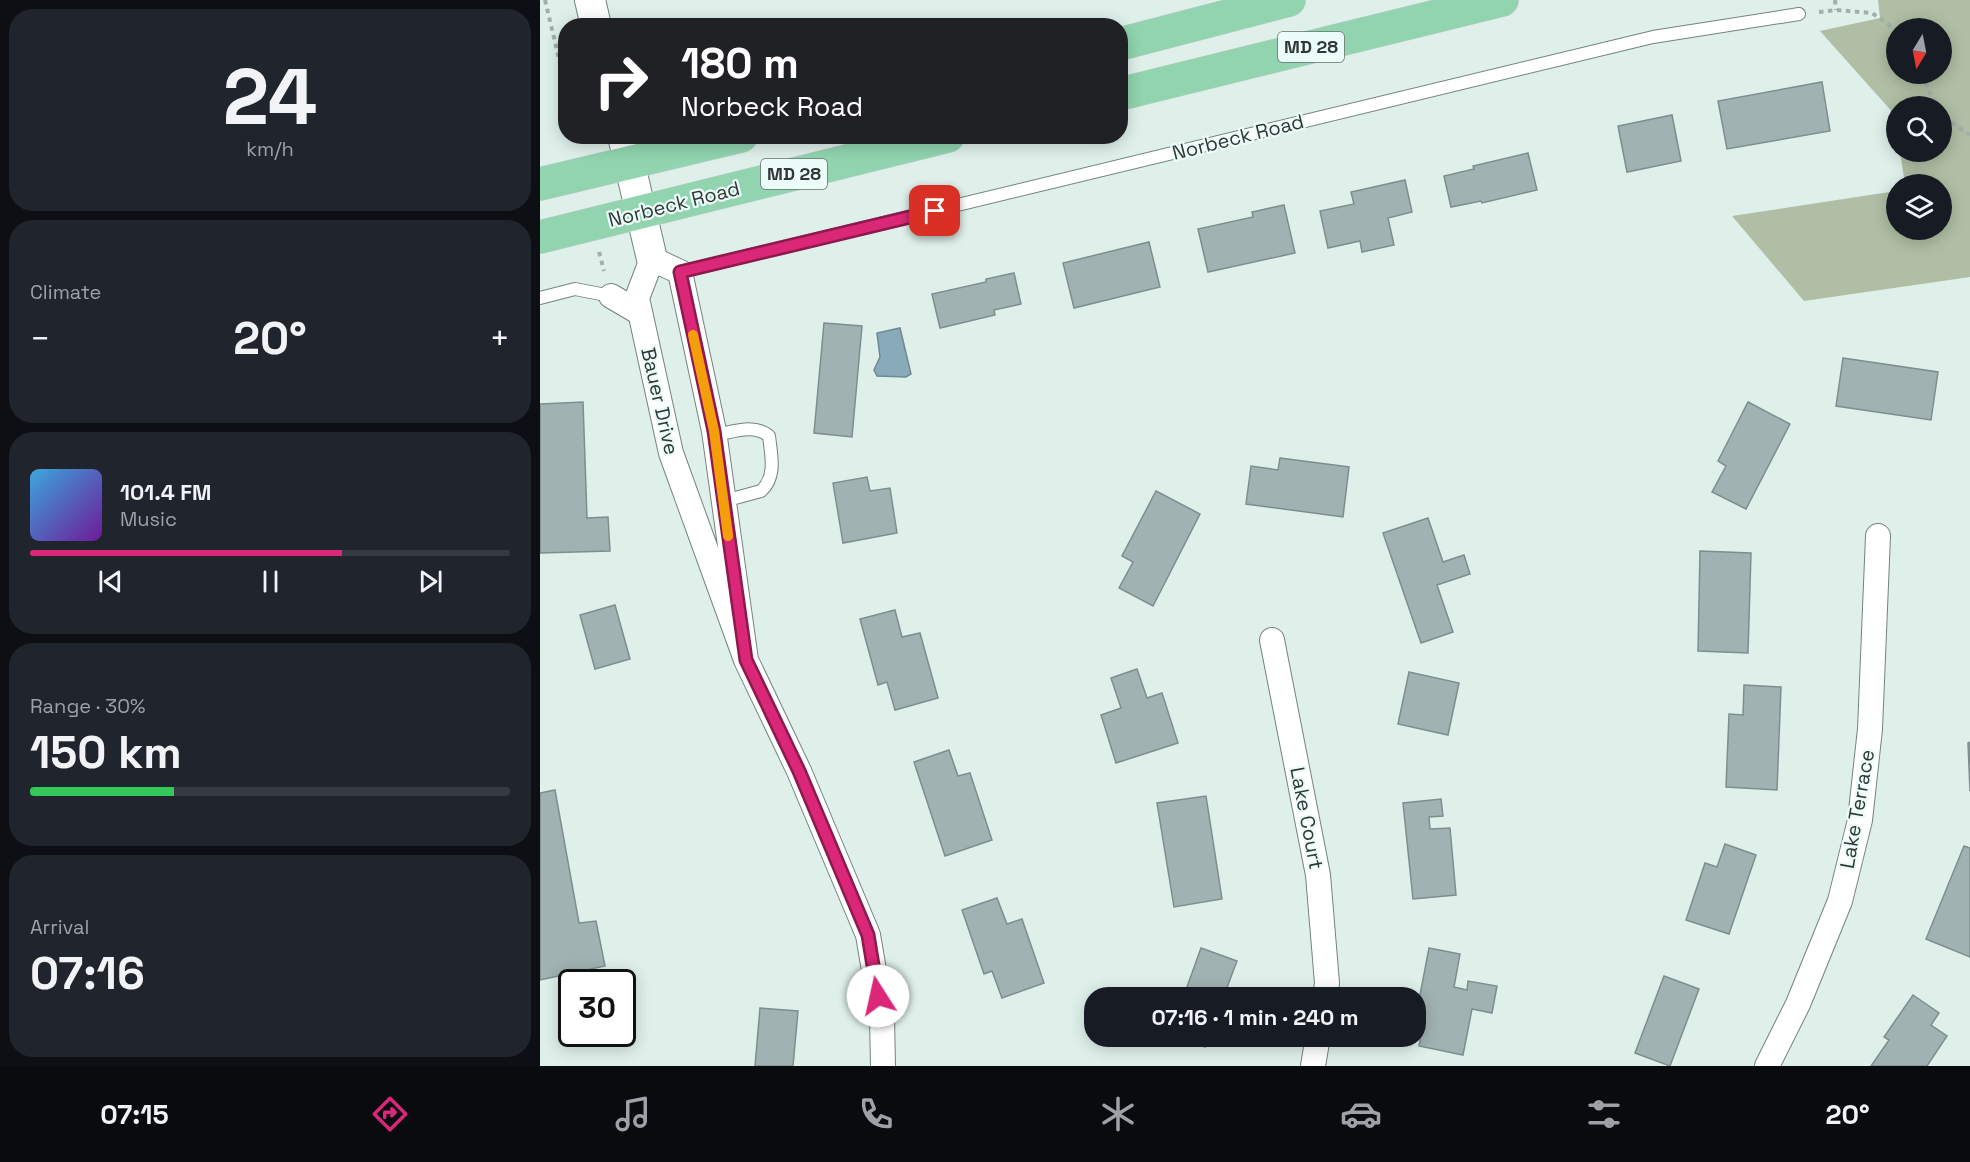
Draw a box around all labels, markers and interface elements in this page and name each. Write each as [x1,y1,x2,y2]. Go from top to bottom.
north arrow [1886,18,1952,84]
map controls [1886,18,1952,240]
road number: MD 28 [1278,32,1344,62]
text: 180 m [681,37,799,90]
icon: right [582,42,660,120]
text: 24 [223,47,317,147]
text: Norbeck Road [681,89,863,124]
button: search [1886,96,1952,162]
street label: Norbeck Road [1169,108,1307,166]
text: km/h [246,136,294,162]
road number: MD 28 [761,159,827,189]
button: layers [1886,174,1952,240]
street label: Norbeck Road [605,175,743,233]
pin [909,185,960,236]
icon: arrive [918,194,951,227]
text: Climate [30,279,101,305]
text: 20° [233,310,307,367]
text: − [30,318,50,360]
text: + [490,318,510,360]
street label: Bauer Drive [635,345,685,457]
text: 101.4 FM [120,478,211,506]
text: Music [120,506,177,532]
icon: previous [94,565,127,598]
icon: pause [254,565,287,598]
icon: next [414,565,447,598]
text: Range · 30% [30,693,145,719]
text: 150 km [30,724,182,781]
street label: Lake Terrace [1834,747,1880,871]
street label: Lake Court [1284,765,1330,871]
text: Arrival [30,914,89,940]
text: 07:16 [30,945,145,1002]
position arrow [846,964,910,1028]
speed limit sign: 30 [558,969,636,1047]
text: 07:16 · 1 min · 240 m [1151,1003,1359,1031]
icon: directions [369,1093,411,1135]
icon: music [612,1093,654,1135]
icon: phone [855,1093,897,1135]
icon: climate [1097,1093,1139,1135]
icon: car [1340,1093,1382,1135]
icon: filters [1583,1093,1625,1135]
text: 07:15 [100,1097,169,1132]
text: 20° [1825,1097,1870,1132]

